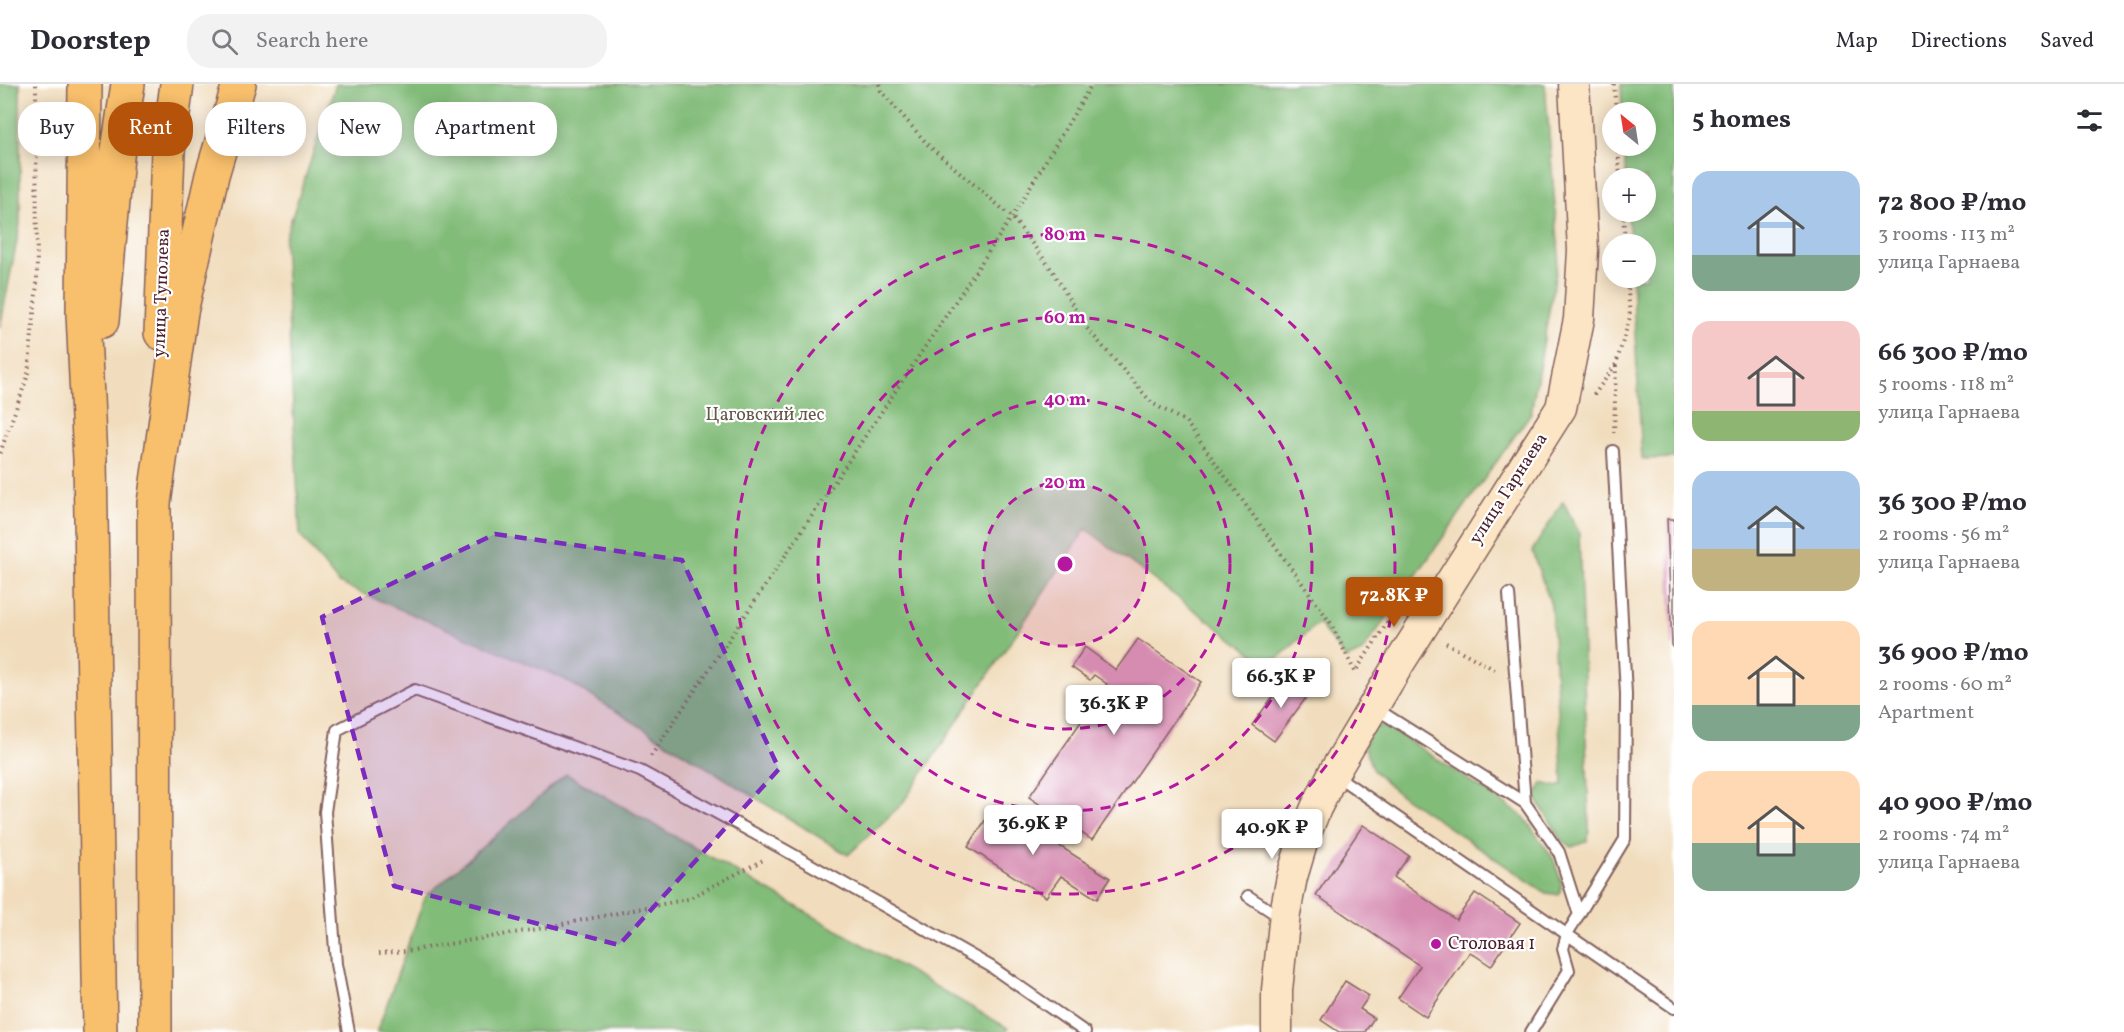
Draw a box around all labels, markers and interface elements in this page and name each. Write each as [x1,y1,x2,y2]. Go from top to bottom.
search box [187,14,607,68]
text: Doorstep [30,22,151,61]
icon: search [208,25,241,58]
text: Search here [256,26,369,57]
text: Map [1836,27,1878,56]
text: Directions [1911,27,2007,56]
text: Saved [2040,27,2094,56]
chip: Buy [18,102,96,156]
chip: Rent [108,102,193,156]
chip: Filters [205,102,306,156]
chip: New [318,102,402,156]
chip: Apartment [414,102,557,156]
north arrow [1602,102,1656,156]
map controls [1602,102,1656,288]
text: 5 homes [1692,102,1791,138]
icon: filters [2073,104,2106,137]
button: + [1602,168,1656,222]
text: 72 800 ₽/mo [1878,185,2026,221]
icon: home [1740,195,1812,267]
text: 3 rooms · 113 m² [1878,221,2015,249]
text: 80 m [1044,223,1086,248]
street label: улица Туполева [147,228,177,358]
button: − [1602,234,1656,288]
text: улица Гарнаева [1878,249,2020,277]
text: 60 m [1044,306,1086,331]
text: 66 300 ₽/mo [1878,335,2028,371]
icon: home [1740,345,1812,417]
text: 5 rooms · 118 m² [1878,371,2014,399]
text: 40 m [1044,388,1086,413]
text: улица Гарнаева [1878,399,2020,427]
park label: Цаговский лес [705,403,825,428]
street label: улица Гарнаева [1464,428,1554,549]
text: 20 m [1044,471,1086,496]
text: 36 300 ₽/mo [1878,485,2027,521]
icon: home [1740,495,1812,567]
text: 2 rooms · 56 m² [1878,521,2009,549]
text: улица Гарнаева [1878,549,2020,577]
centre of rings [1055,554,1075,574]
pin: 72.8K ₽ [1339,577,1449,628]
text: 72.8K ₽ [1360,582,1428,610]
text: 36 900 ₽/mo [1878,635,2029,671]
icon: home [1740,645,1812,717]
pin: 66.3K ₽ [1226,658,1336,709]
text: 66.3K ₽ [1246,663,1316,691]
text: 2 rooms · 60 m² [1878,671,2012,699]
pin: 36.3K ₽ [1059,685,1169,736]
text: 36.3K ₽ [1080,690,1148,718]
text: Apartment [1878,699,1974,727]
text: 40 900 ₽/mo [1878,785,2032,821]
icon: home [1740,795,1812,867]
pin: 36.9K ₽ [978,805,1088,856]
pin: 40.9K ₽ [1217,809,1327,860]
text: 36.9K ₽ [998,810,1068,838]
text: 40.9K ₽ [1236,814,1308,842]
text: 2 rooms · 74 m² [1878,821,2009,849]
text: улица Гарнаева [1878,849,2020,877]
place label: Столовая 1 [1448,932,1535,957]
marker: Столовая 1 [1429,937,1443,951]

